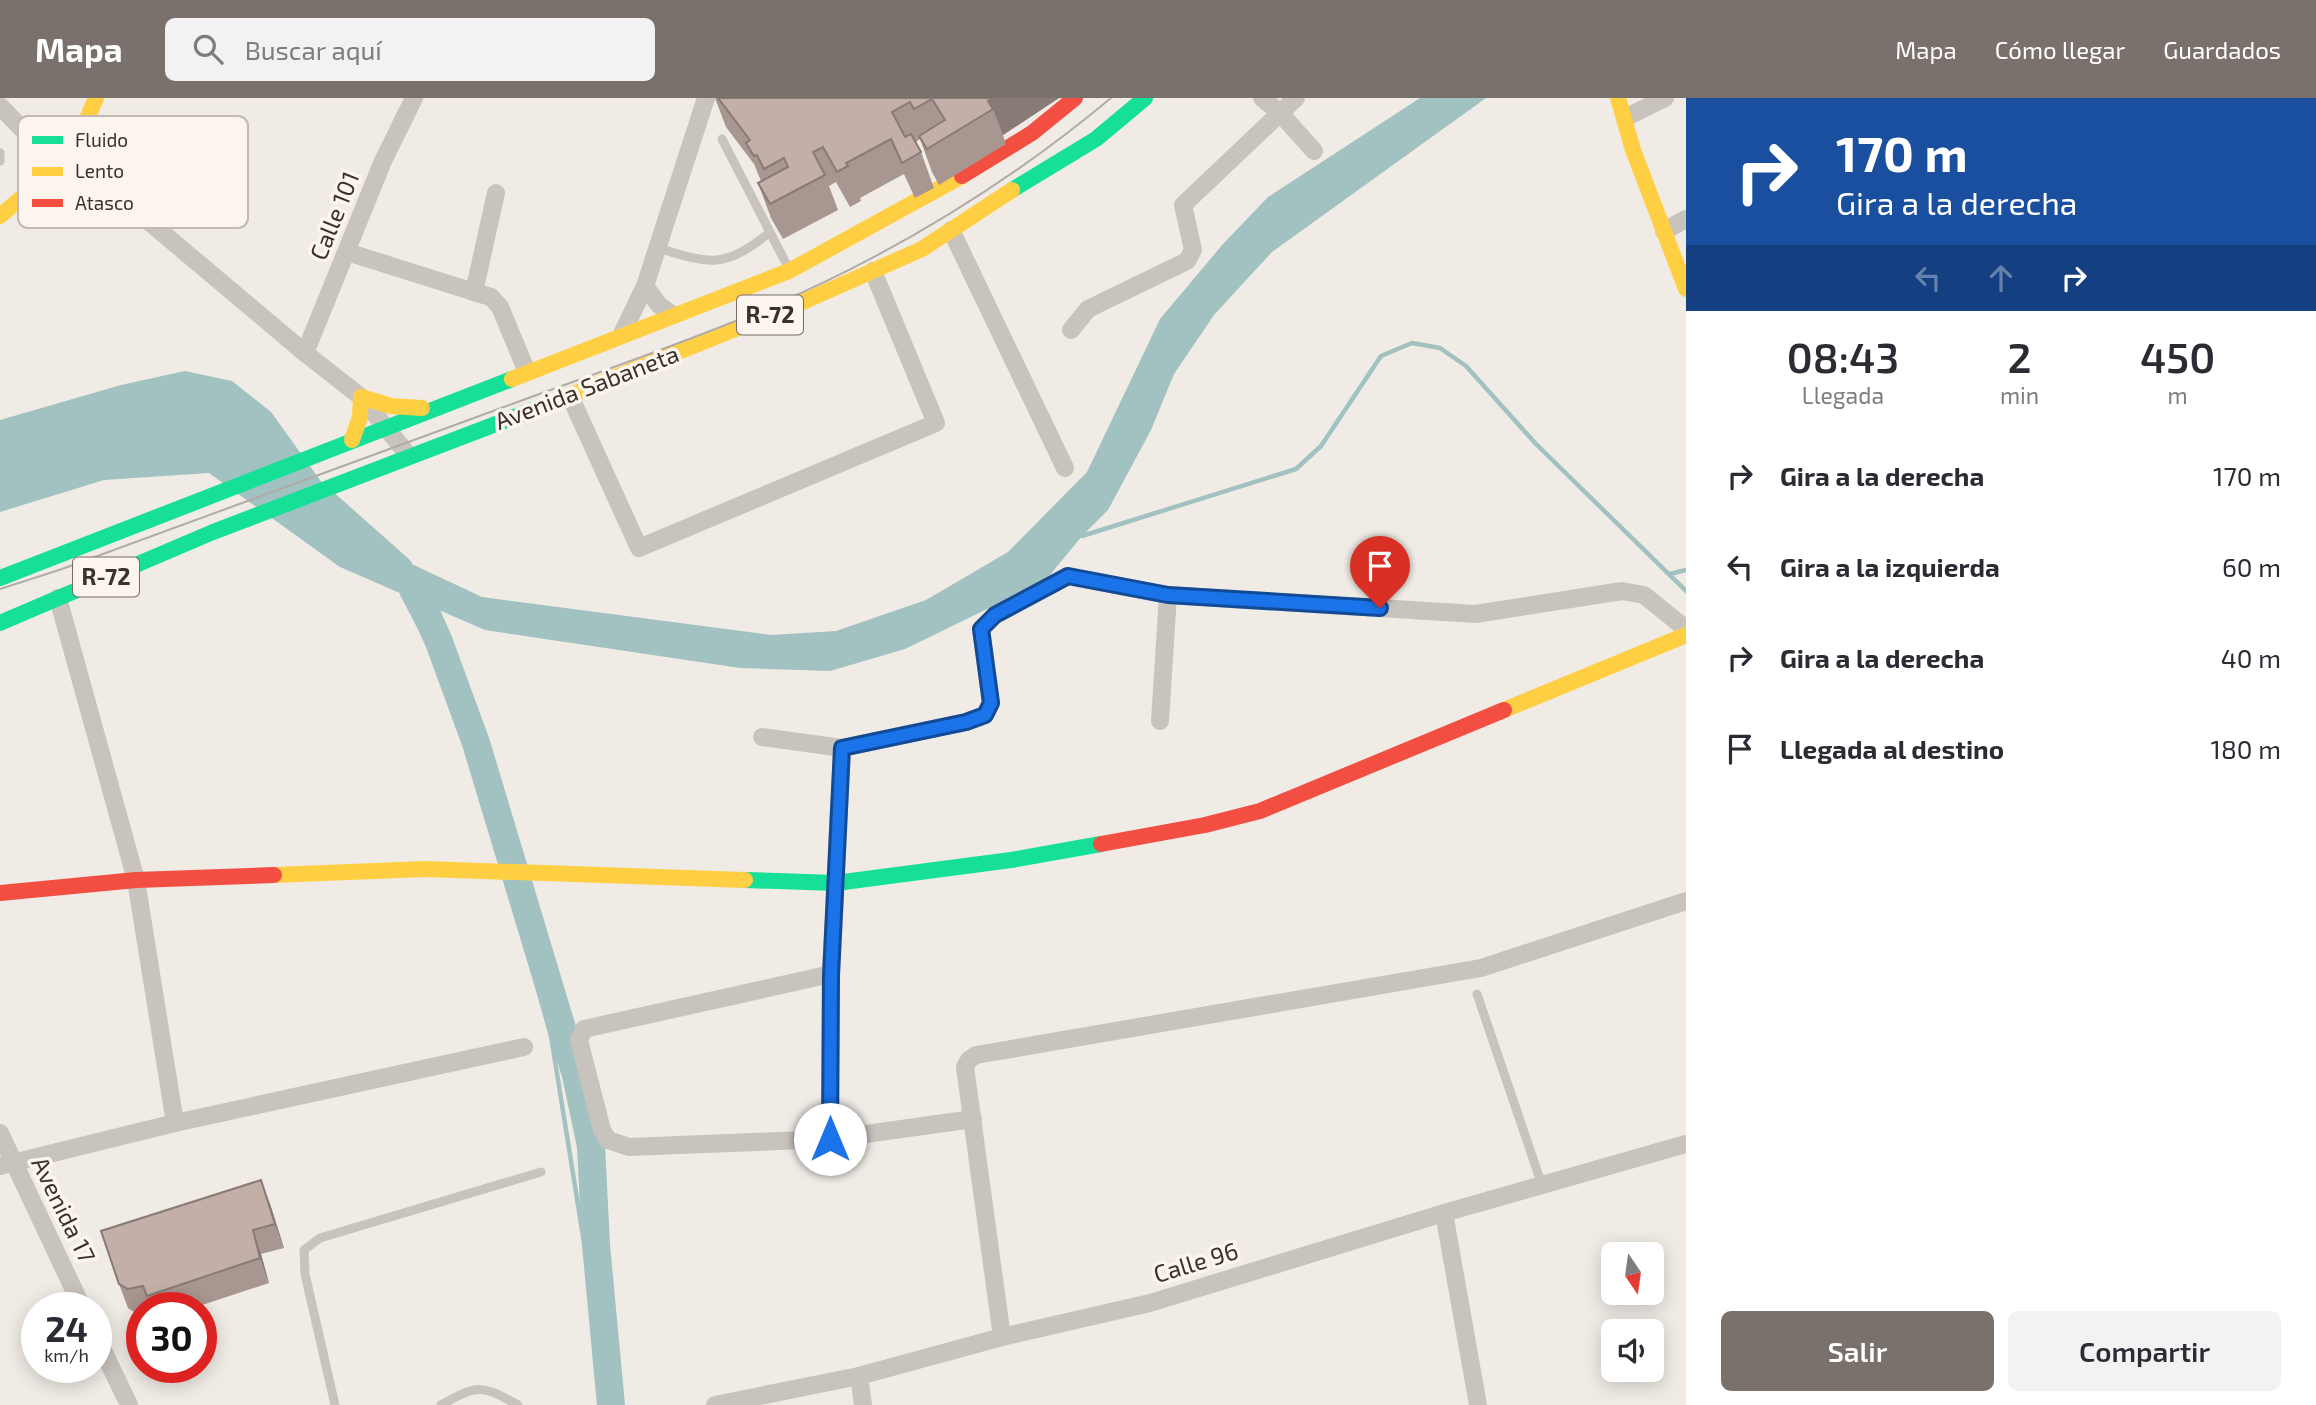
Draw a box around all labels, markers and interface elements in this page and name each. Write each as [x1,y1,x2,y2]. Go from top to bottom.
search box [165,18,655,81]
text: Mapa [35,29,123,69]
icon: search [189,30,227,68]
text: Buscar aquí [245,34,382,65]
text: Mapa [1895,35,1957,64]
text: Cómo llegar [1995,35,2125,64]
text: Guardados [2163,35,2281,64]
legend [18,116,248,228]
text: 170 m [1836,123,1968,182]
icon: right [1721,126,1812,217]
text: Fluido [75,128,128,151]
text: Lento [75,159,124,182]
street label: Calle 101 [303,167,364,264]
text: Gira a la derecha [1836,183,2077,221]
text: Atasco [75,191,134,214]
icon: left [1909,259,1947,297]
icon: ahead [1982,259,2020,297]
icon: right [2055,259,2093,297]
road number: R-72 [737,296,803,334]
text: 08:43 [1787,331,1899,381]
text: 2 [2007,331,2032,381]
text: 450 [2140,331,2215,381]
street label: Avenida Sabaneta [490,338,683,435]
text: Llegada [1802,381,1884,409]
text: min [2000,381,2039,409]
text: m [2167,381,2188,409]
icon: right [1721,457,1759,495]
text: Gira a la derecha [1780,460,1984,491]
text: 170 m [2213,460,2281,491]
pin [1350,536,1410,608]
icon: arrive [1361,547,1399,585]
icon: left [1721,548,1759,586]
text: Gira a la izquierda [1780,551,2000,582]
text: 60 m [2222,551,2281,582]
road number: R-72 [73,558,139,597]
icon: right [1721,639,1759,677]
text: Gira a la derecha [1780,642,1984,673]
text: 40 m [2221,642,2281,673]
icon: arrive [1721,730,1759,768]
text: Llegada al destino [1780,733,2004,764]
text: 180 m [2211,733,2281,764]
position arrow [793,1102,867,1176]
street label: Avenida 17 [26,1152,102,1267]
street label: Calle 96 [1150,1235,1241,1288]
north arrow [1601,1242,1664,1306]
map controls [1601,1242,1664,1382]
speed limit sign: 30 [126,1292,217,1383]
text: 24 [45,1307,88,1349]
button: Salir [1721,1311,1994,1391]
button: Compartir [2008,1311,2281,1391]
button: sound [1601,1319,1664,1382]
text: km/h [44,1344,89,1366]

